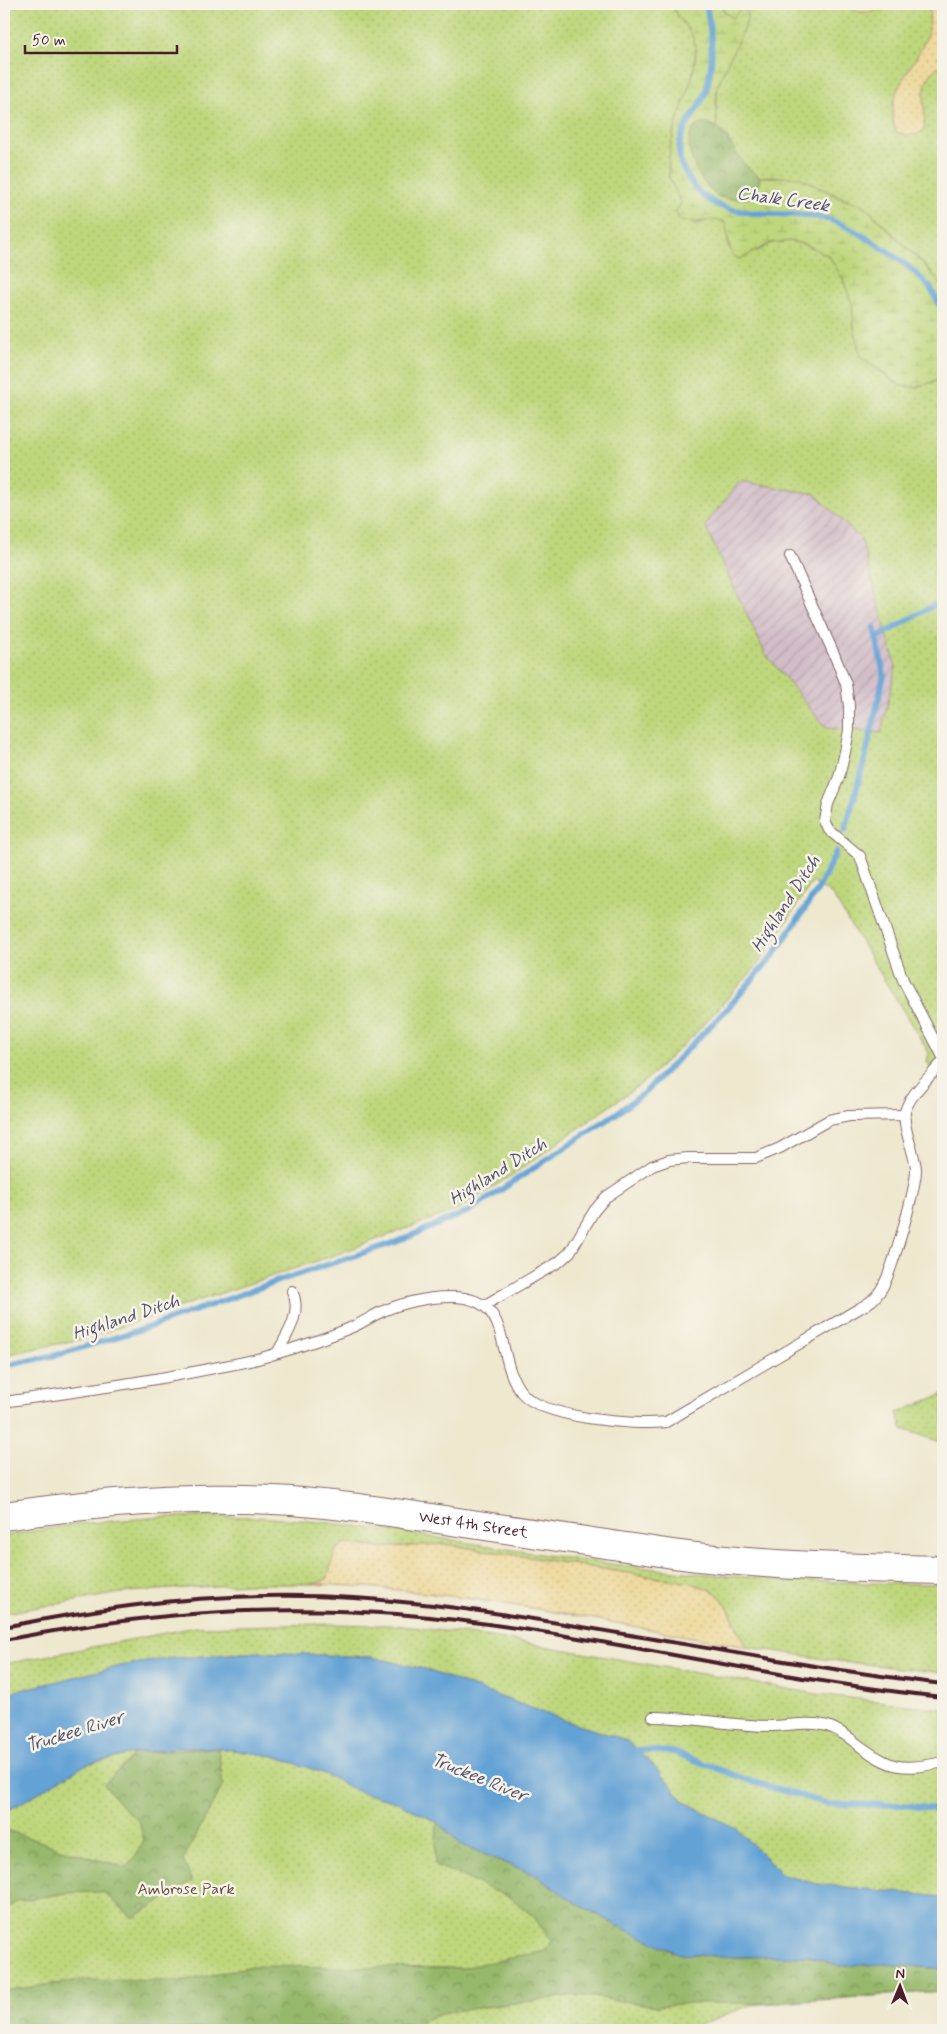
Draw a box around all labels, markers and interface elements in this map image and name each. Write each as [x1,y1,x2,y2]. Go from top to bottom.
scale bar [25,22,178,54]
text: 50 m [32,31,66,51]
water label: Chalk Creek [735,182,832,218]
water label: Highland Ditch [746,851,828,958]
water label: Highland Ditch [445,1132,553,1213]
water label: Highland Ditch [70,1289,183,1348]
street label: West 4th Street [418,1506,530,1543]
water label: Truckee River [23,1705,129,1758]
water label: Truckee River [428,1748,533,1809]
park label: Ambrose Park [137,1879,235,1900]
north arrow [874,1962,924,2012]
text: N [895,1965,905,1983]

